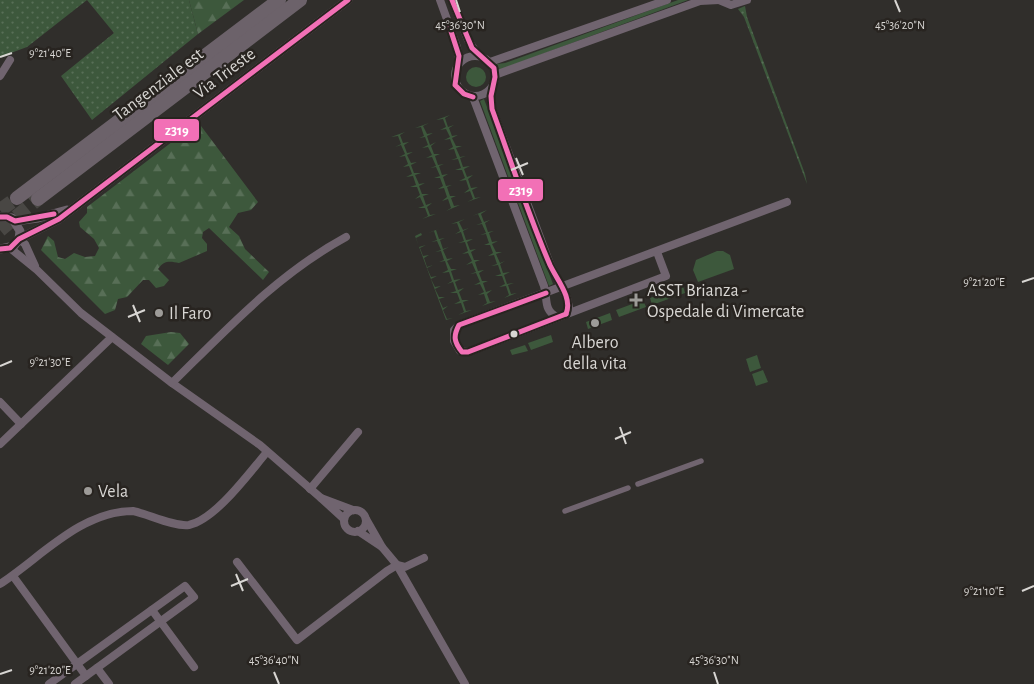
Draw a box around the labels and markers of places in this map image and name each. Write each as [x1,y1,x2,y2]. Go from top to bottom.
place label: ASST Brianza - Ospedale di Vimercate [647,282,804,321]
marker: ASST Brianza - Ospedale di Vimercate [629,293,643,307]
place label: Il Faro [169,305,211,323]
marker: Il Faro [153,307,165,319]
marker: Albero della vita [589,317,601,329]
unlabelled marker [509,329,519,339]
place label: Albero della vita [563,334,627,373]
place label: Vela [98,483,128,501]
marker: Vela [82,485,94,497]

